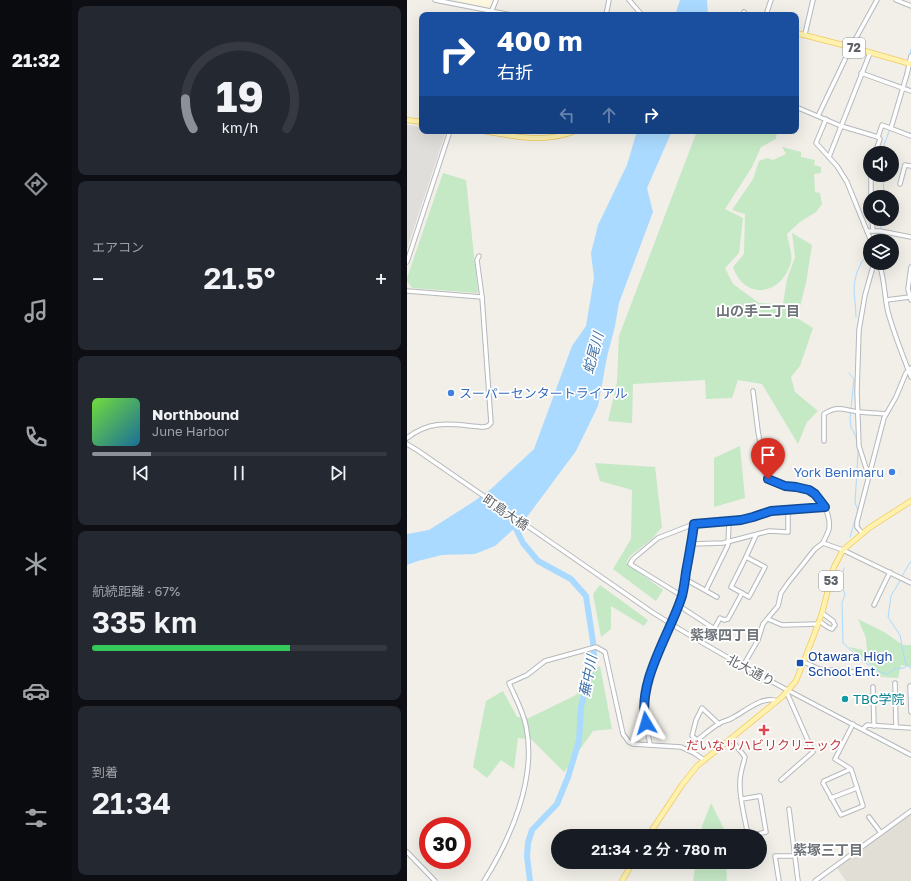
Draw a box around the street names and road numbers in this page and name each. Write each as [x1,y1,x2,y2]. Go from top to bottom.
road number: 72 [843,38,865,58]
street label: 町島大橋 [480,491,532,533]
road number: 53 [819,571,843,591]
street label: 北大通り [724,651,778,689]

